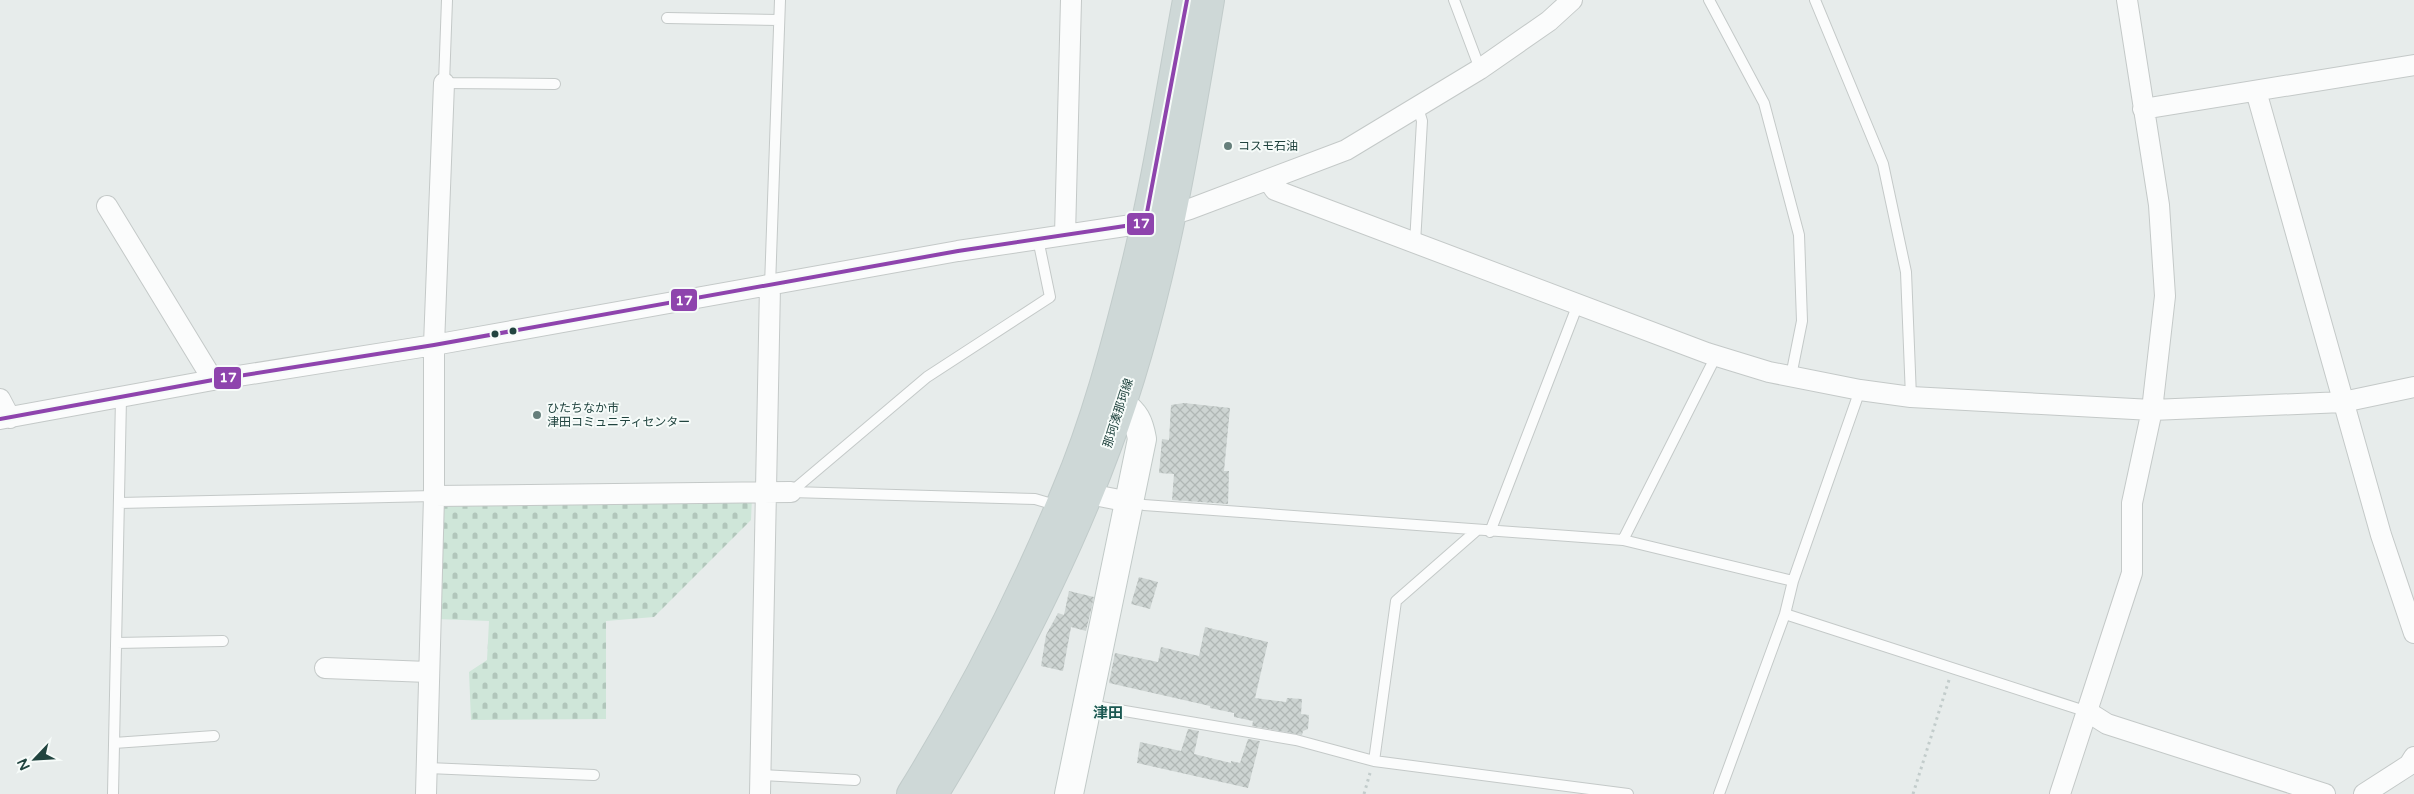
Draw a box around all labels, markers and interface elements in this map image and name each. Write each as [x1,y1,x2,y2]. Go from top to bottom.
place label: コスモ石油 [1238,139,1298,153]
marker: コスモ石油 [1222,140,1234,152]
line badge: 17 [1126,212,1155,236]
text: 17 [1132,215,1150,232]
line badge: 17 [670,288,698,312]
text: 17 [675,292,693,309]
unlabelled marker [508,326,518,336]
unlabelled marker [490,329,500,339]
line badge: 17 [213,366,242,390]
text: 17 [219,369,237,386]
street label: 那珂湊那珂線 [1100,377,1136,449]
place label: ひたちなか市 津田コミュニティセンター [547,401,690,429]
marker: ひたちなか市 津田コミュニティセンター [531,409,543,421]
district label: 津田 [1093,704,1123,722]
north arrow [10,734,60,784]
text: N [14,756,34,773]

